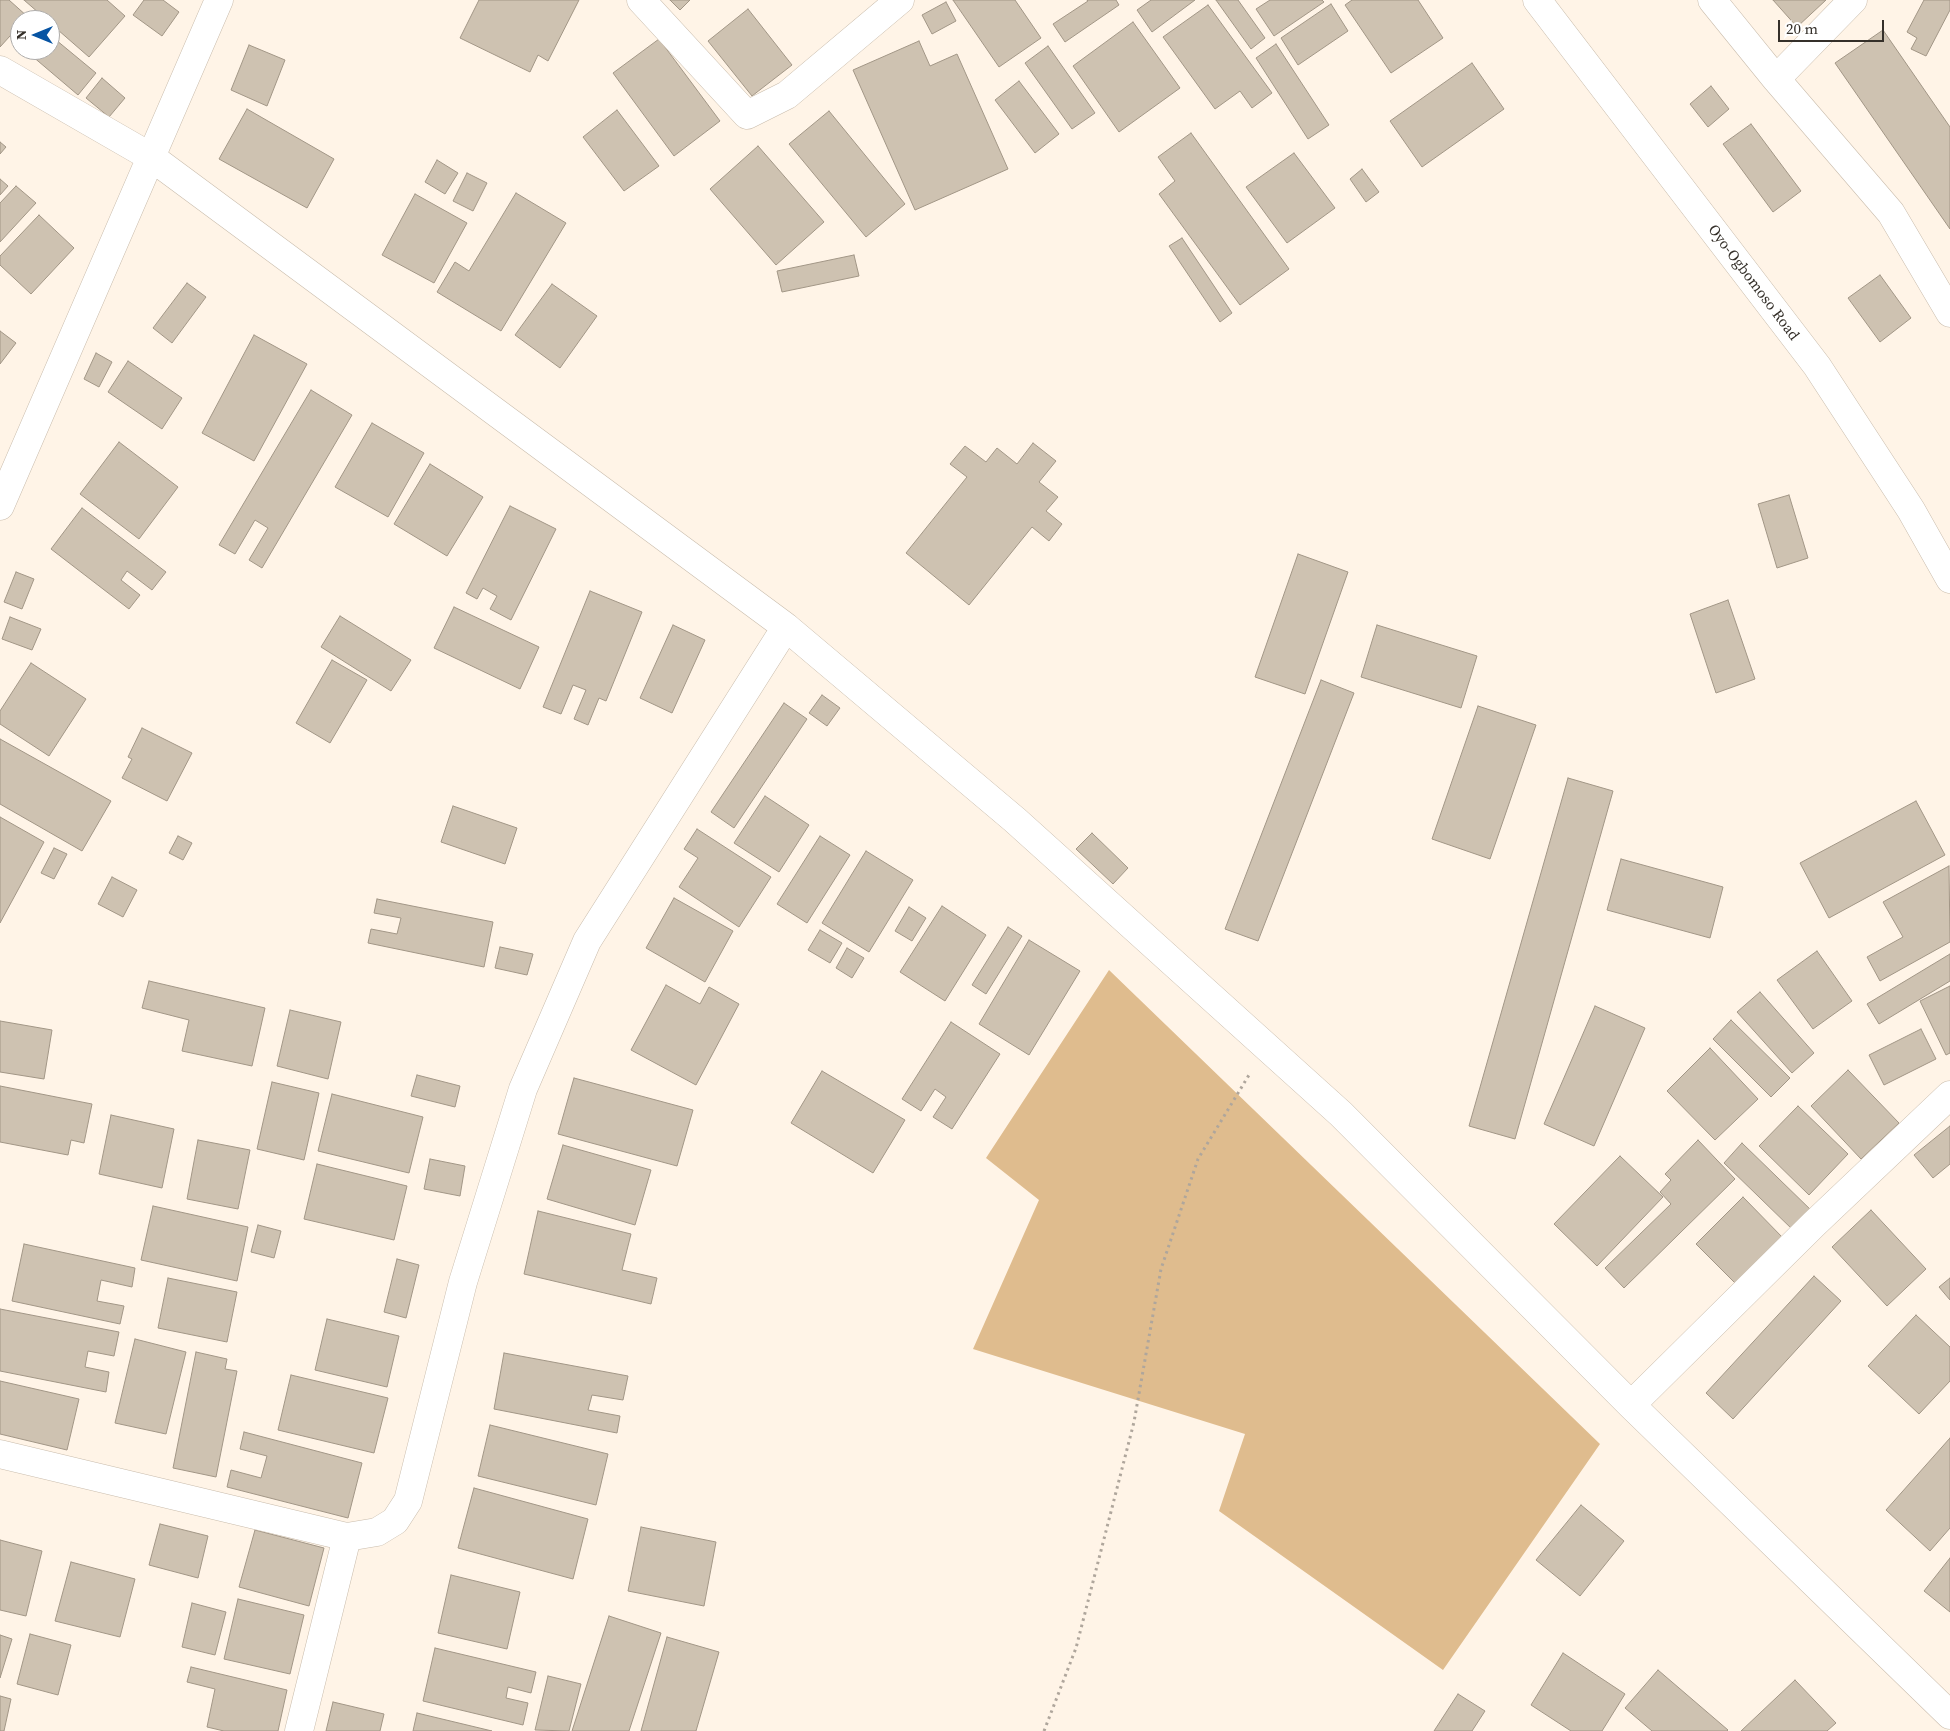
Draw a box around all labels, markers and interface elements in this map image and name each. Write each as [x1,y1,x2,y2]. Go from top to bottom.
north arrow [10,10,60,60]
scale bar [1780,10,1886,42]
text: 20 m [1786,18,1818,39]
text: N [11,30,31,40]
street label: Oyo-Ogbomoso Road [1704,222,1802,344]

